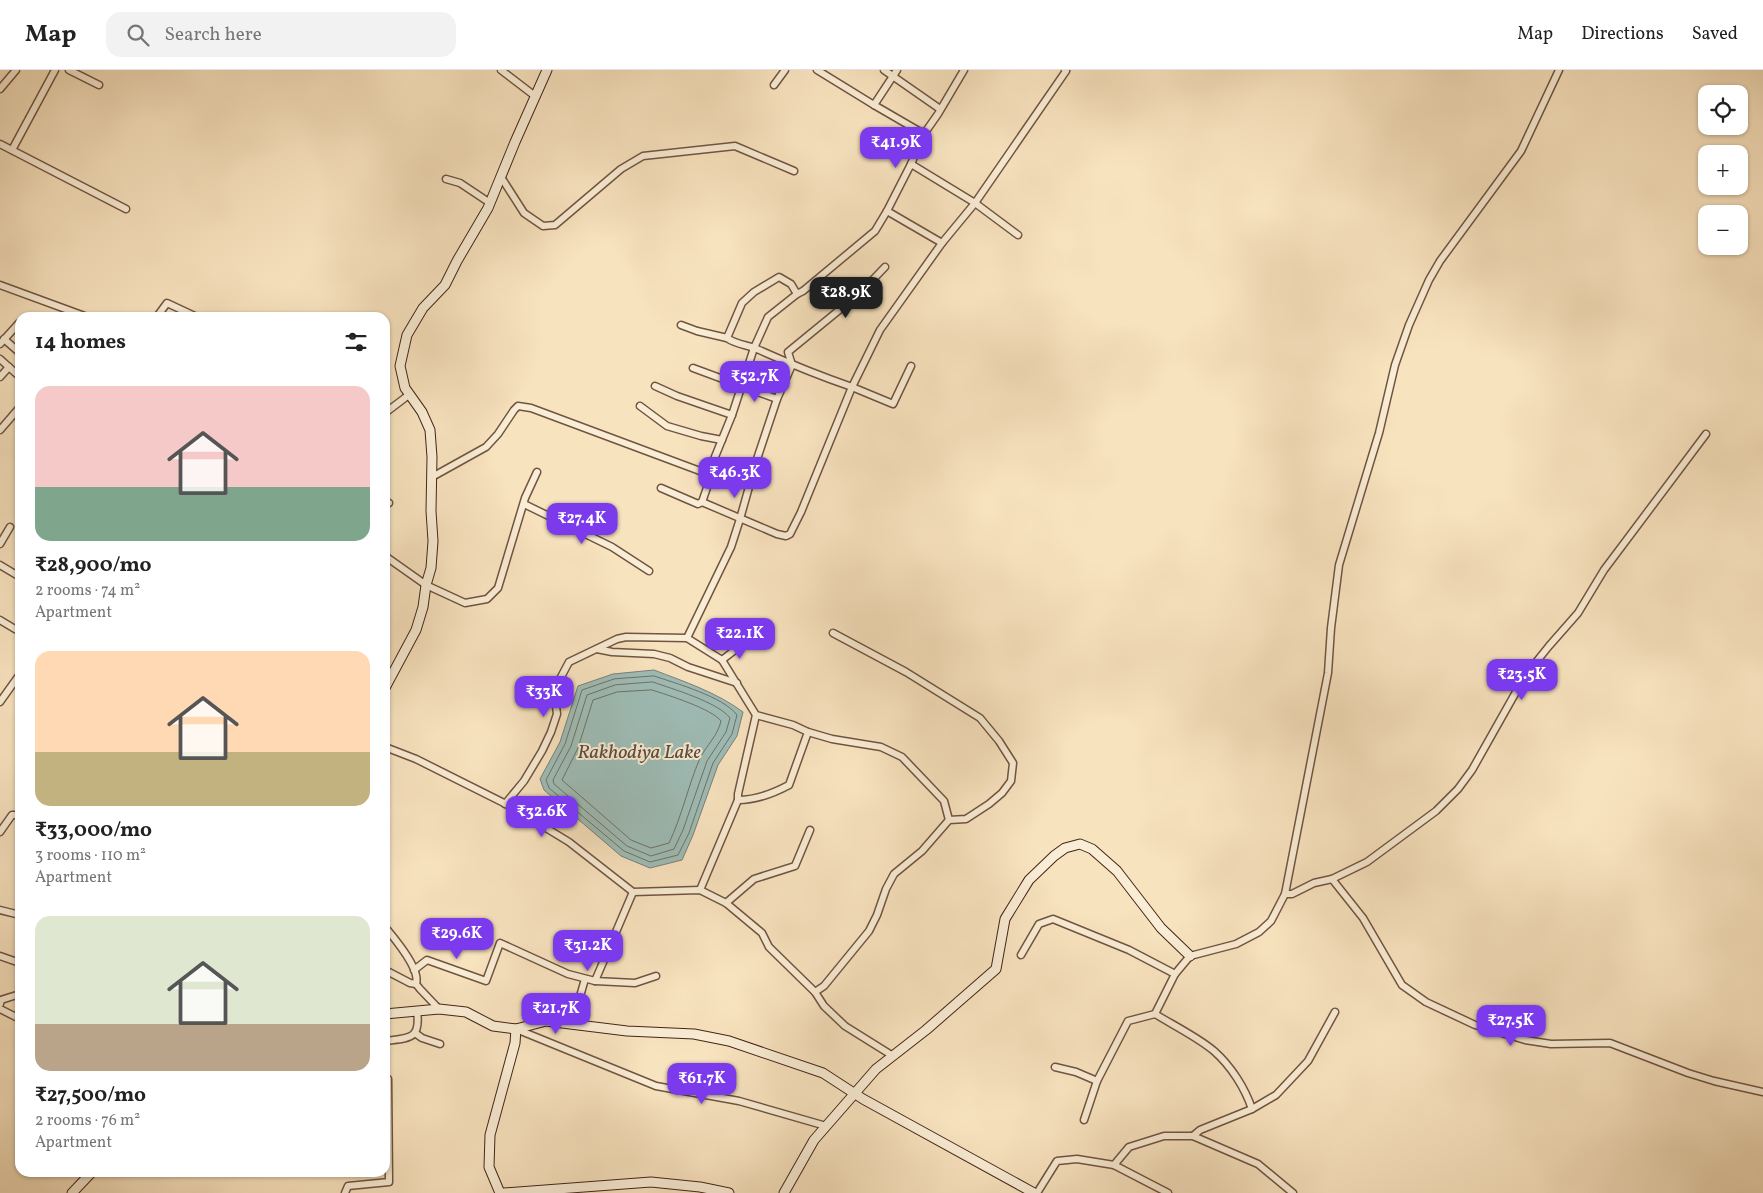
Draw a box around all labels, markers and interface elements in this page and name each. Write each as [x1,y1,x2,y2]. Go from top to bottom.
search box [106,12,456,57]
text: Map [25,18,76,52]
icon: search [124,21,152,49]
text: Search here [164,22,262,48]
text: Map [1517,22,1553,47]
text: Directions [1581,22,1664,47]
text: Saved [1692,22,1738,47]
map controls [1698,85,1748,255]
button: locate [1698,85,1748,135]
pin: ₹41.9K [855,126,937,169]
text: ₹41.9K [871,132,921,154]
button: + [1698,145,1748,195]
button: − [1698,205,1748,255]
pin: ₹28.9K [805,276,887,319]
text: ₹28.9K [821,282,871,304]
text: 14 homes [35,328,126,357]
icon: filters [342,328,370,356]
pin: ₹52.7K [714,360,796,403]
text: ₹52.7K [731,366,779,388]
icon: home [158,418,248,508]
pin: ₹46.3K [694,456,776,499]
text: ₹46.3K [709,462,761,484]
pin: ₹27.4K [541,502,623,545]
text: ₹27.4K [558,508,606,530]
text: ₹28,900/mo [35,551,151,580]
text: 2 rooms · 74 m² [35,580,140,602]
text: Apartment [35,602,112,624]
pin: ₹22.1K [699,618,781,660]
text: ₹22.1K [716,623,764,645]
pin: ₹23.5K [1481,658,1563,701]
text: ₹23.5K [1498,664,1546,686]
pin: ₹33K [514,676,574,718]
text: ₹33K [526,681,562,703]
icon: home [158,683,248,773]
water label: Rakhodiya Lake [577,739,701,767]
pin: ₹32.6K [501,796,583,838]
text: ₹32.6K [517,801,567,823]
text: ₹33,000/mo [35,816,152,845]
text: 3 rooms · 110 m² [35,845,146,867]
text: Apartment [35,867,112,889]
pin: ₹29.6K [416,918,498,960]
text: ₹29.6K [432,923,482,945]
pin: ₹31.2K [547,930,629,972]
text: ₹31.2K [564,935,612,957]
icon: home [158,948,248,1038]
pin: ₹21.7K [515,992,597,1035]
text: ₹21.7K [533,998,579,1020]
pin: ₹27.5K [1470,1004,1552,1047]
text: ₹27.5K [1488,1010,1534,1032]
pin: ₹61.7K [661,1062,743,1105]
text: ₹61.7K [678,1068,726,1090]
text: ₹27,500/mo [35,1081,146,1110]
text: 2 rooms · 76 m² [35,1110,140,1132]
text: Apartment [35,1132,112,1154]

